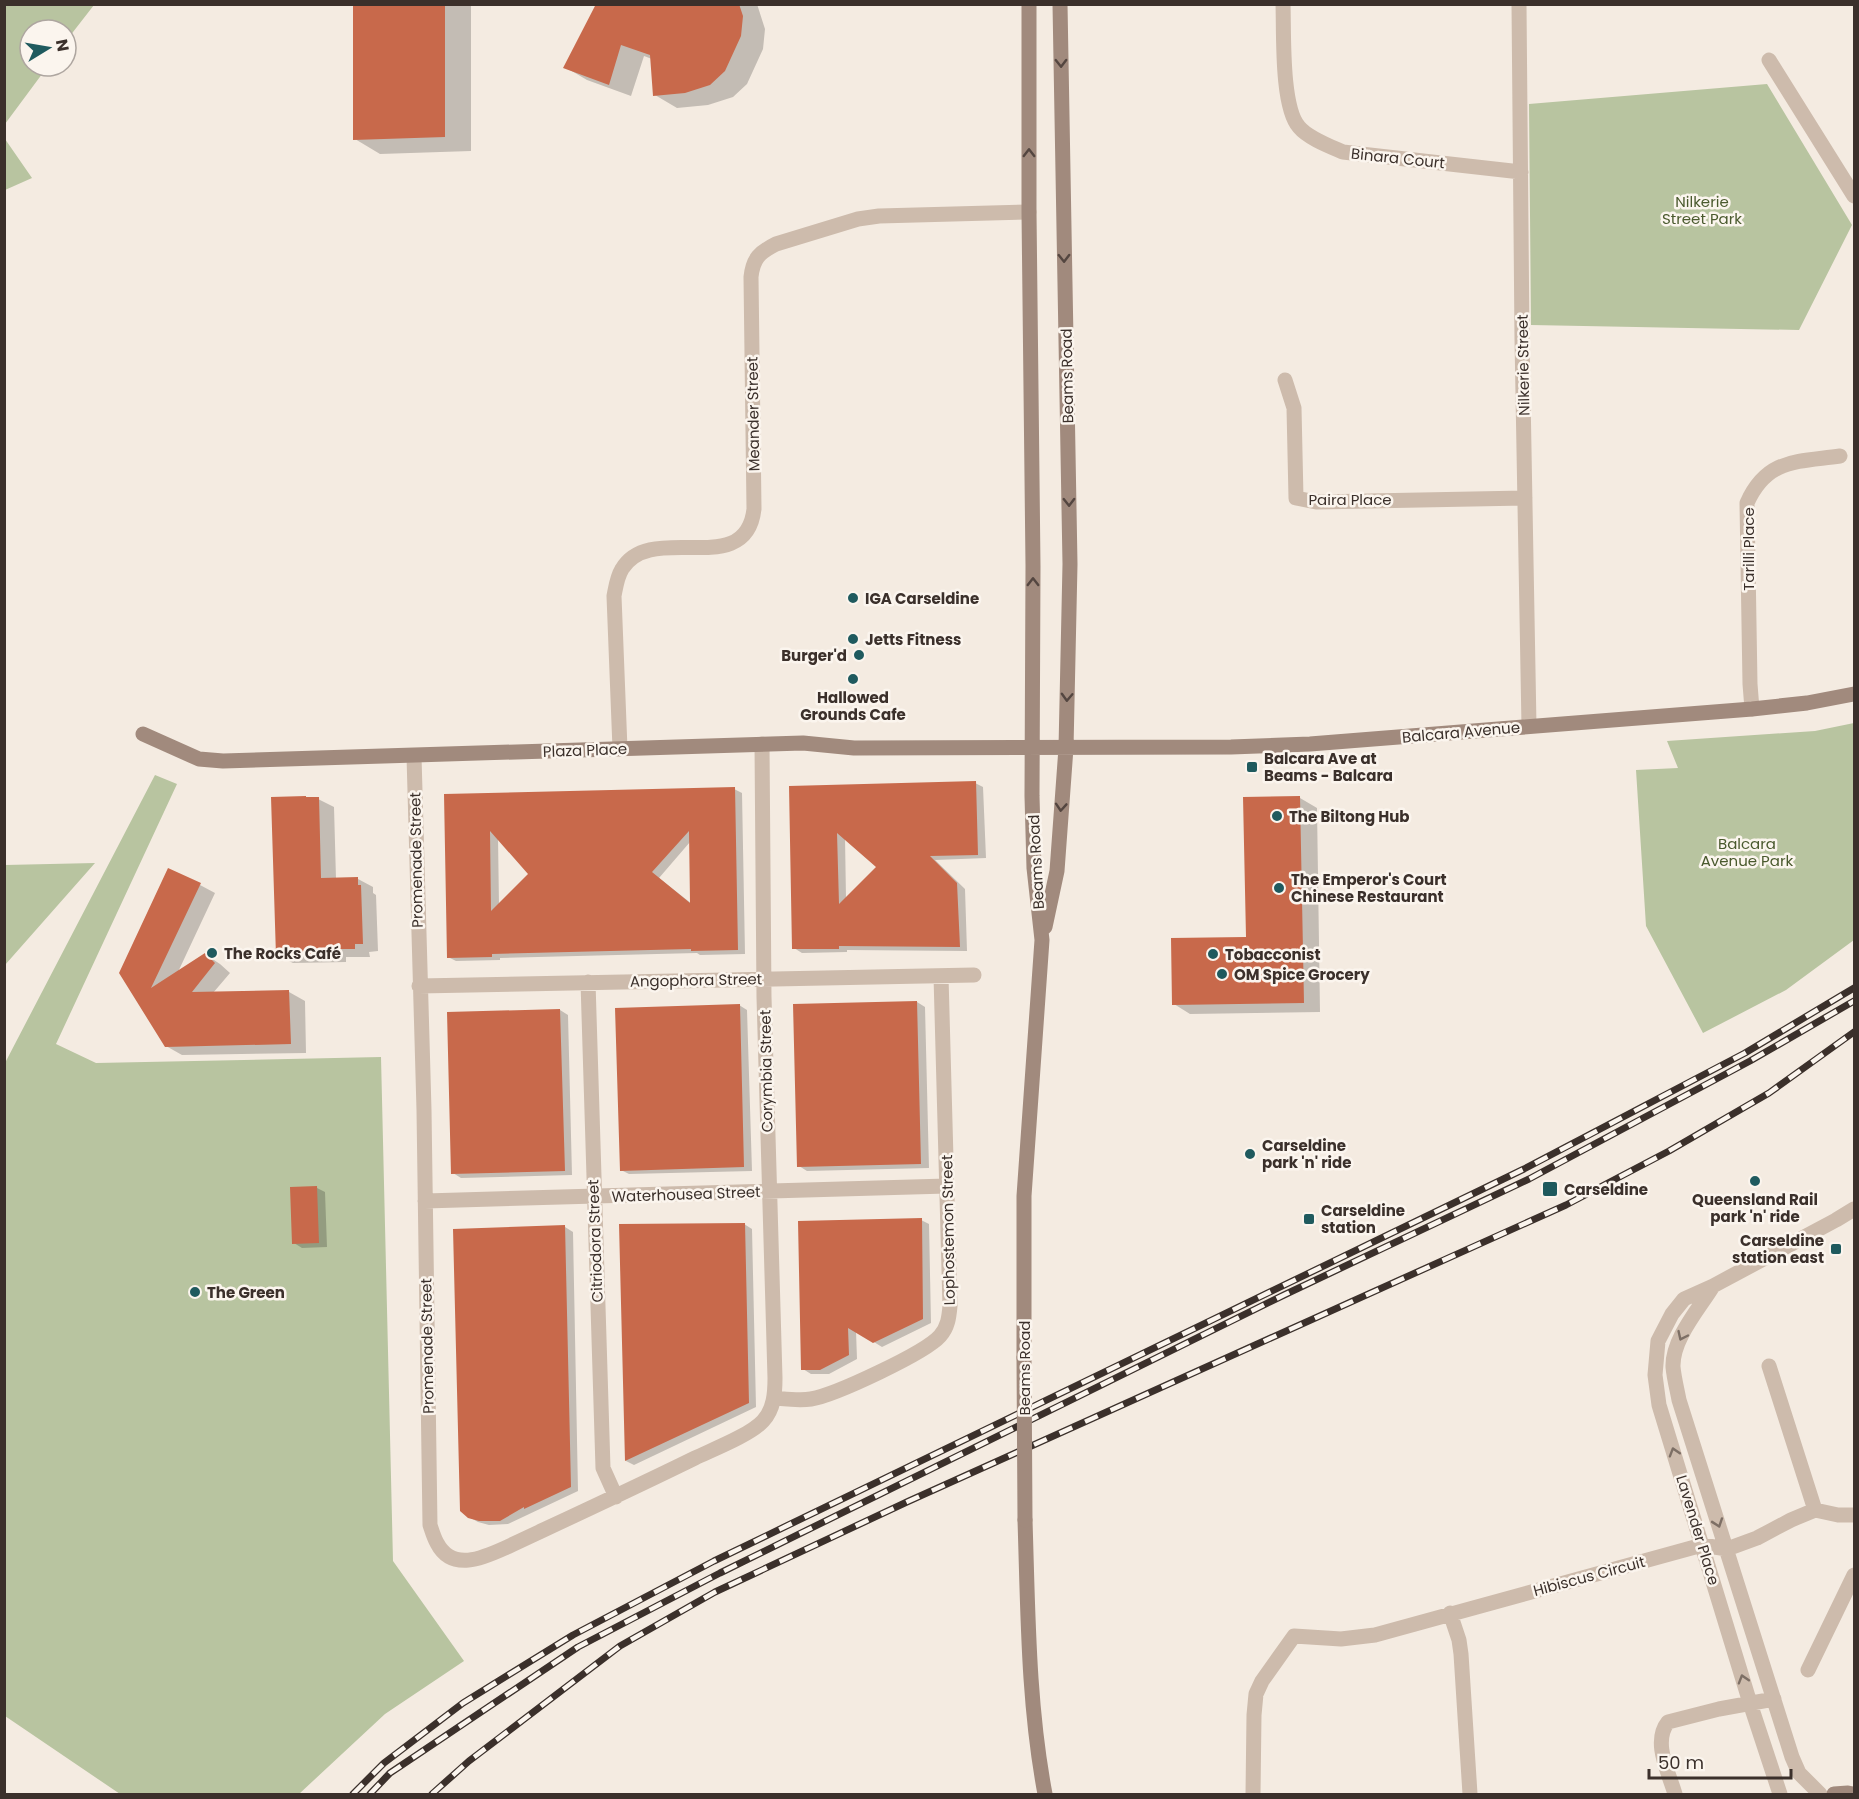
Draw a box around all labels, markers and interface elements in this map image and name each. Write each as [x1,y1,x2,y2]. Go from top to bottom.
north arrow [18,18,78,78]
text: N [50,37,75,53]
one-way arrow [1055,58,1067,67]
street label: Binara Court [1350,143,1446,173]
one-way arrow [1023,149,1035,158]
park label: Nilkerie Street Park [1662,191,1742,229]
one-way arrow [1058,253,1071,262]
street label: Nilkerie Street [1512,314,1534,416]
street label: Beams Road [1056,328,1078,424]
street label: Meander Street [741,356,765,472]
street label: Paira Place [1308,489,1392,510]
one-way arrow [1063,498,1075,507]
street label: Tarilli Place [1738,507,1759,591]
one-way arrow [1027,578,1040,587]
place label: IGA Carseldine [865,588,979,609]
marker: IGA Carseldine [846,591,860,605]
place label: Jetts Fitness [865,629,961,650]
marker: Jetts Fitness [846,632,860,646]
place label: Burger'd [781,645,847,666]
marker: Burger'd [852,648,866,662]
marker: Hallowed Grounds Cafe [846,672,860,686]
place label: Hallowed Grounds Cafe [800,687,906,725]
one-way arrow [1061,693,1074,702]
street label: Balcara Avenue [1401,716,1521,748]
street label: Plaza Place [542,738,628,762]
place label: Balcara Ave at Beams - Balcara [1264,748,1393,786]
marker: Balcara Ave at Beams - Balcara [1245,760,1259,774]
street label: Promenade Street [404,792,428,928]
one-way arrow [1055,802,1068,811]
place label: The Biltong Hub [1289,806,1410,827]
marker: The Biltong Hub [1270,809,1284,823]
street label: Beams Road [1023,814,1049,910]
park label: Balcara Avenue Park [1701,833,1794,871]
place label: The Emperor's Court Chinese Restaurant [1291,869,1447,907]
marker: The Emperor's Court Chinese Restaurant [1272,881,1286,895]
place label: The Rocks Café [224,943,341,964]
place label: Tobacconist [1225,944,1321,965]
marker: The Rocks Café [205,946,219,960]
marker: Tobacconist [1206,947,1220,961]
place label: OM Spice Grocery [1234,964,1370,985]
marker: OM Spice Grocery [1215,967,1229,981]
street label: Angophora Street [630,968,762,992]
street label: Corymbia Street [754,1010,778,1132]
place label: Carseldine park 'n' ride [1262,1135,1351,1173]
marker: Carseldine park 'n' ride [1243,1147,1257,1161]
street label: Lophostemon Street [936,1155,960,1305]
marker: Queensland Rail park 'n' ride [1748,1174,1762,1188]
street label: Citriodora Street [582,1179,608,1303]
place label: Carseldine [1564,1179,1648,1200]
marker: Carseldine [1541,1180,1559,1198]
street label: Waterhousea Street [611,1181,761,1207]
place label: Queensland Rail park 'n' ride [1692,1189,1818,1227]
place label: Carseldine station [1321,1200,1405,1238]
marker: Carseldine station [1302,1212,1316,1226]
place label: Carseldine station east [1732,1230,1824,1268]
marker: Carseldine station east [1829,1242,1843,1256]
street label: Promenade Street [415,1278,439,1414]
place label: The Green [207,1282,285,1303]
marker: The Green [188,1285,202,1299]
street label: Beams Road [1014,1321,1035,1415]
one-way arrow [1677,1329,1689,1340]
one-way arrow [1669,1447,1681,1458]
street label: Lavender Place [1671,1472,1725,1588]
one-way arrow [1711,1517,1724,1528]
street label: Hibiscus Circuit [1531,1551,1647,1601]
one-way arrow [1738,1674,1750,1685]
scale bar [1649,1742,1792,1780]
text: 50 m [1658,1750,1704,1775]

